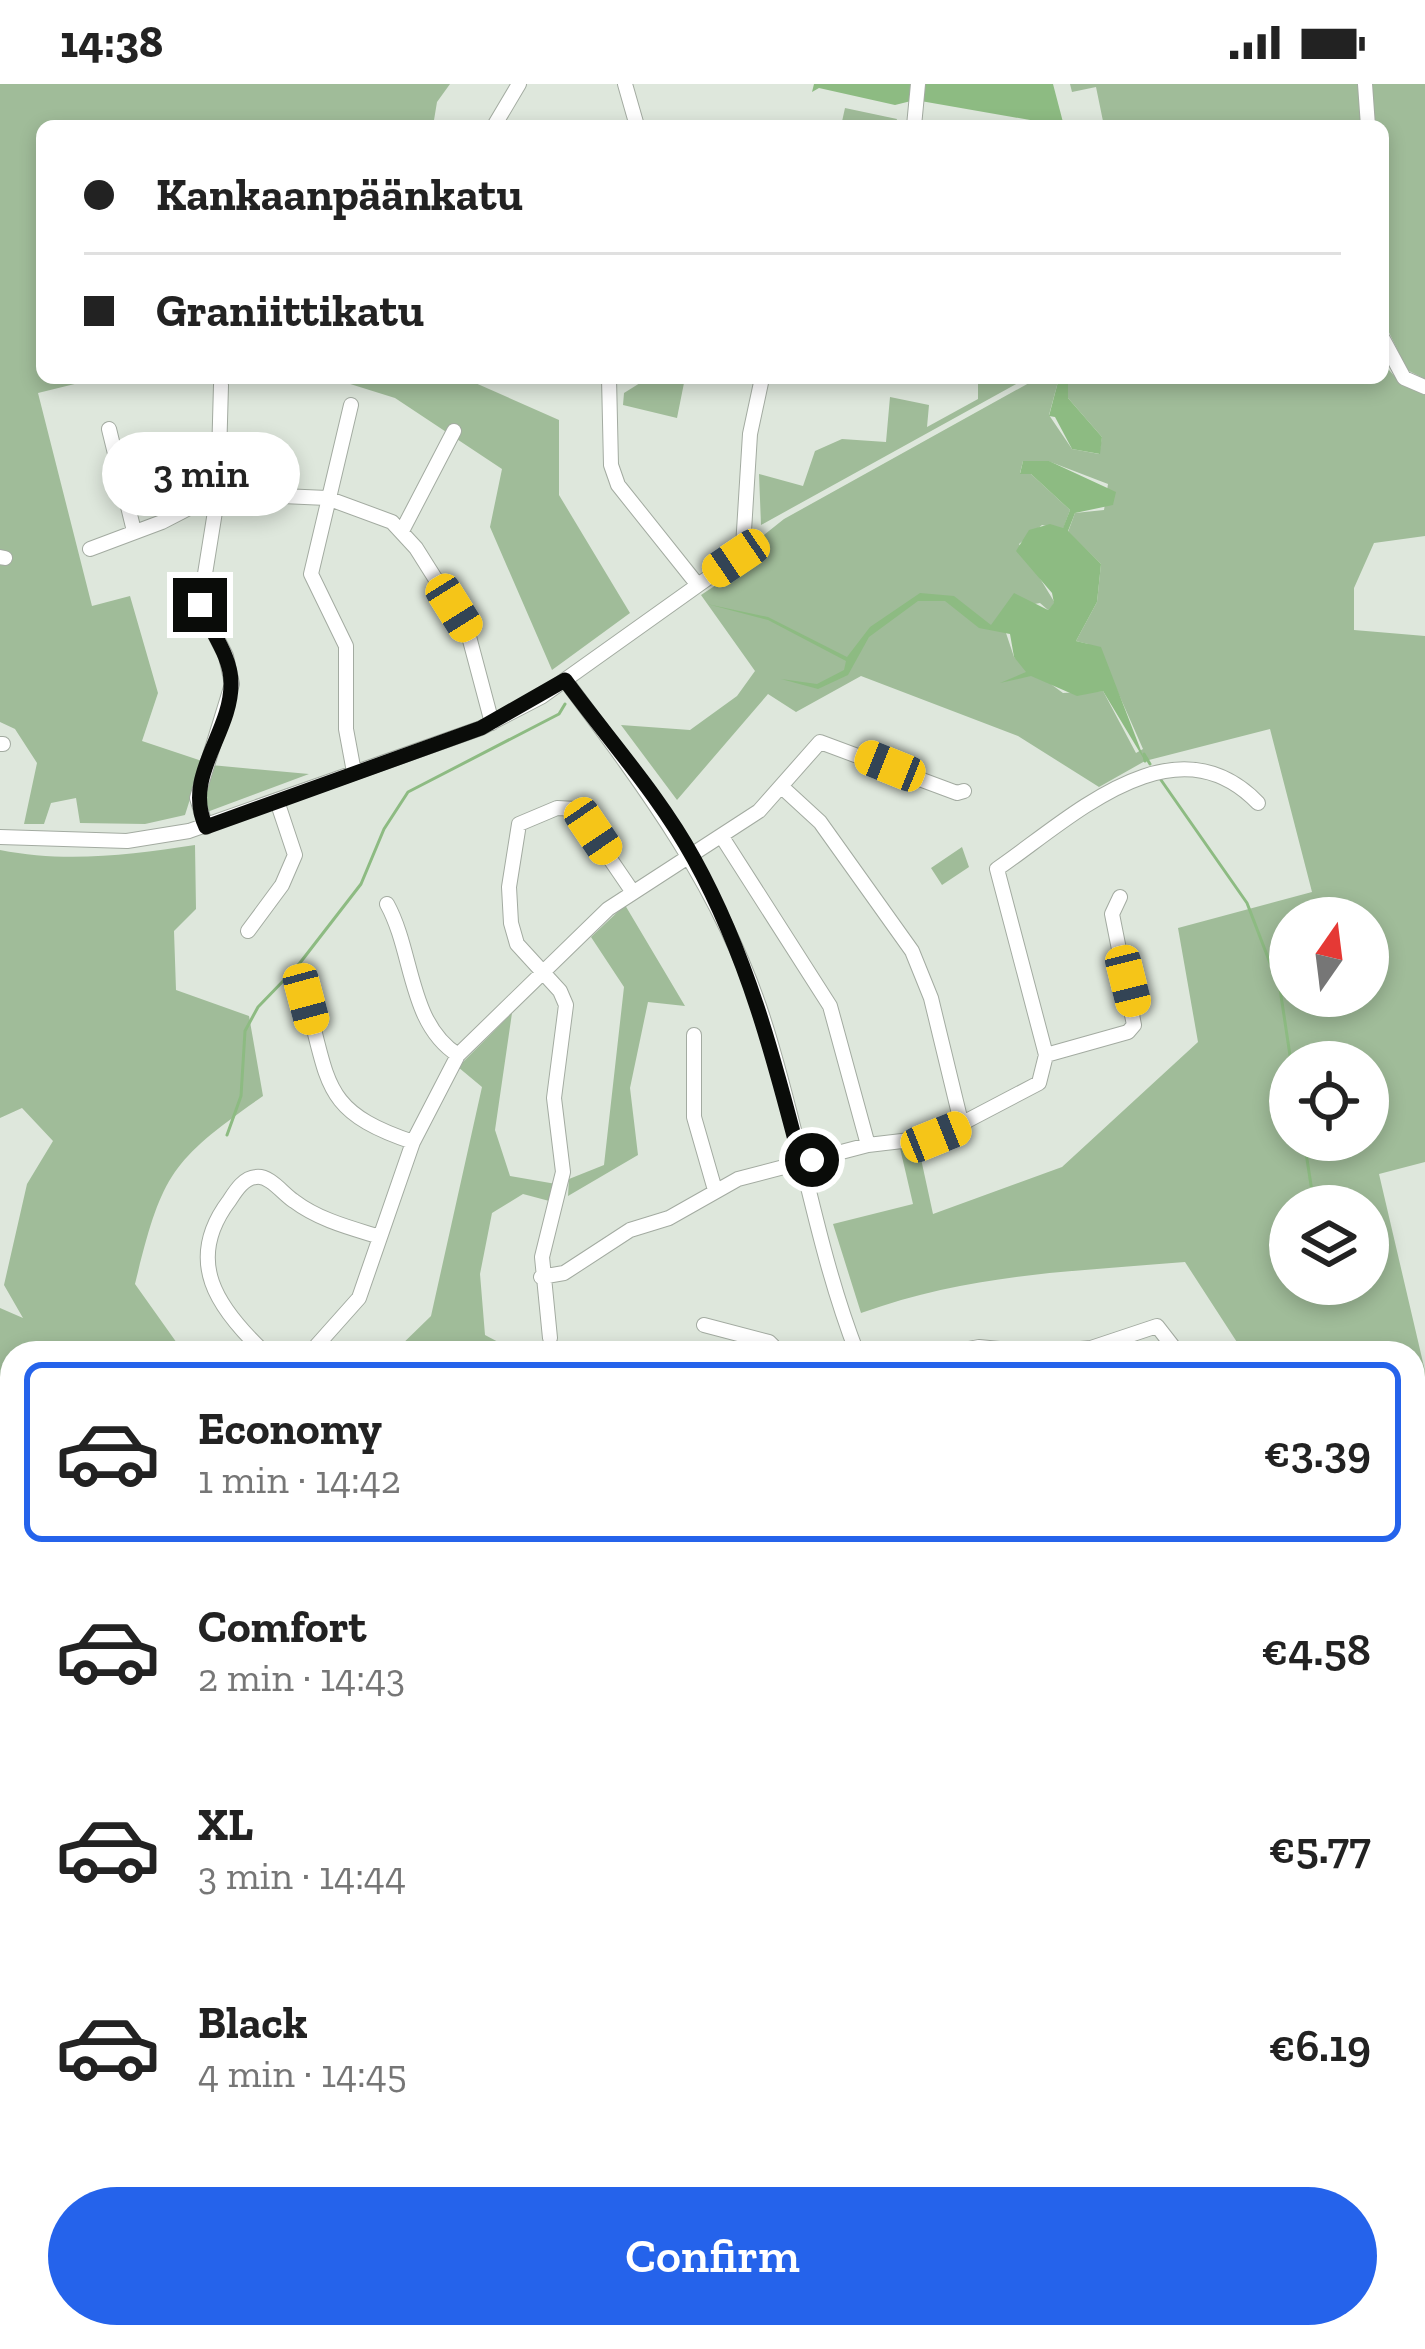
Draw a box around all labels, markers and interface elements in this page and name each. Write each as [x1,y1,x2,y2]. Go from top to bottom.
text: 14:38 [60,15,163,69]
text: Kankaanpäänkatu [156,168,523,222]
text: Graniittikatu [156,284,424,338]
callout: 3 min [101,431,299,515]
text: 3 min [153,450,249,497]
car [696,523,776,593]
car [420,568,488,648]
route end [173,578,227,632]
car [850,736,930,796]
car [558,791,628,871]
north arrow [1269,897,1389,1017]
map controls [1269,897,1389,1305]
car [1102,942,1154,1020]
car [279,960,333,1038]
button: locate [1269,1041,1389,1161]
car [896,1107,976,1167]
route start [785,1133,839,1187]
button: layers [1269,1185,1389,1305]
icon: car [54,1398,162,1506]
text: Economy [198,1402,382,1456]
text: €3.39 [1264,1425,1371,1479]
text: 1 min · 14:42 [198,1456,401,1503]
icon: car [54,1596,162,1704]
text: Comfort [198,1600,366,1654]
text: €4.58 [1262,1623,1371,1677]
text: 2 min · 14:43 [198,1654,405,1701]
icon: car [54,1794,162,1902]
text: XL [198,1798,253,1852]
text: €5.77 [1269,1821,1371,1875]
text: 3 min · 14:44 [198,1852,406,1899]
icon: car [54,1992,162,2100]
text: Black [198,1996,308,2050]
text: €6.19 [1269,2019,1371,2073]
text: 4 min · 14:45 [198,2050,407,2097]
button: Confirm [48,2187,1377,2325]

